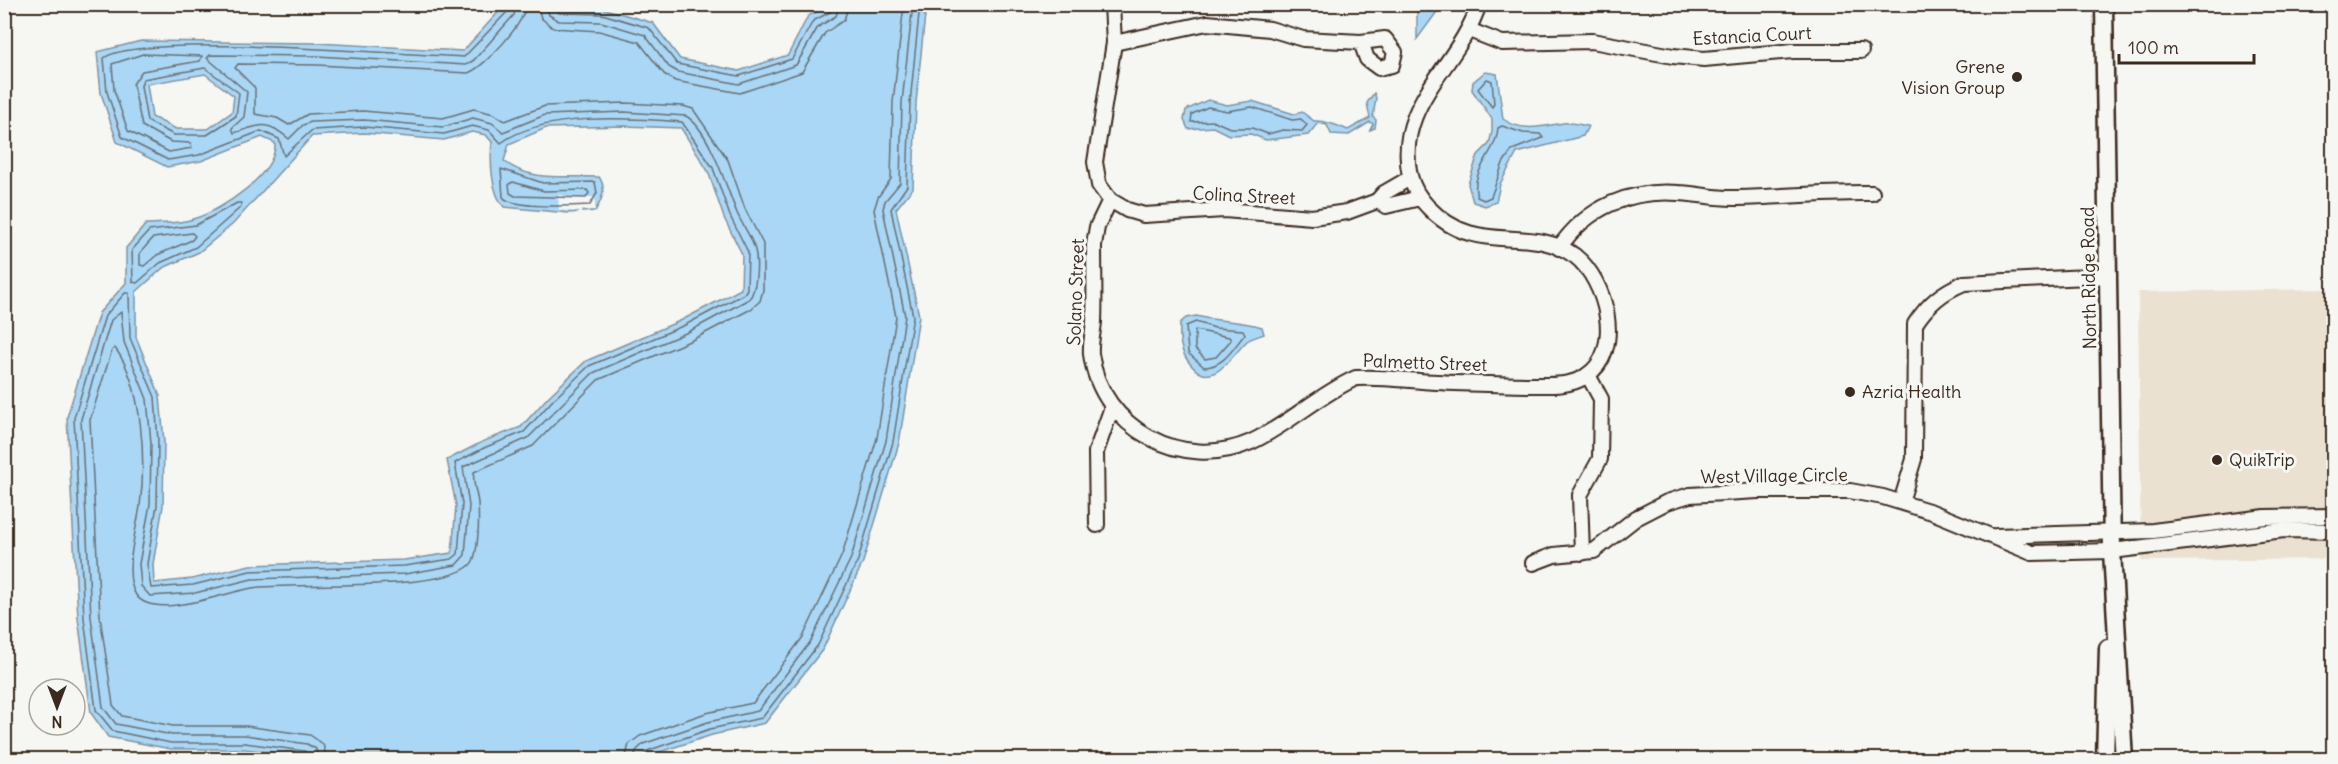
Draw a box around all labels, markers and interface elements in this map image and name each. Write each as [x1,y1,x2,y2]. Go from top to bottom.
street label: Estancia Court [1692,21,1812,50]
scale bar [2119,27,2254,65]
text: 100 m [2128,36,2179,59]
place label: Grene Vision Group [1902,55,2005,99]
marker: Grene Vision Group [2010,70,2024,84]
street label: Colina Street [1192,181,1296,210]
street label: North Ridge Road [2076,206,2101,350]
street label: Solano Street [1062,238,1089,346]
street label: Palmetto Street [1362,349,1488,376]
place label: Azria Health [1862,380,1961,403]
marker: Azria Health [1843,385,1857,399]
place label: QuikTrip [2229,448,2295,471]
marker: QuikTrip [2210,453,2224,467]
street label: West Village Circle [1700,463,1848,488]
north arrow [27,677,87,737]
text: N [51,712,63,732]

